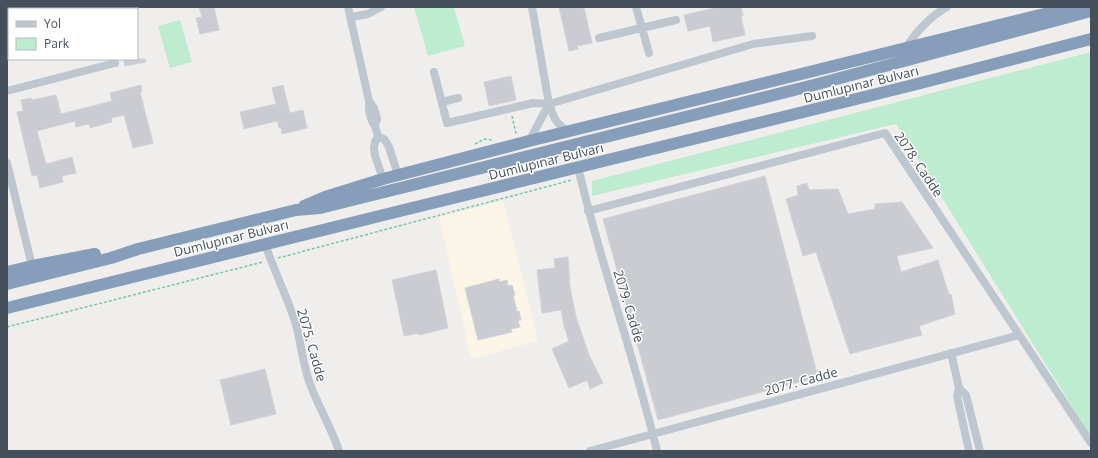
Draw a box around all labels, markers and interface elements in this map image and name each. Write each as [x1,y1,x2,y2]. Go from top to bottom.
legend [8,8,138,60]
text: Yol [44,15,61,32]
text: Park [44,35,70,52]
street label: Dumlupınar Bulvarı [802,61,920,107]
street label: 2078. Cadde [891,128,947,200]
street label: Dumlupınar Bulvarı [487,138,605,184]
street label: Dumlupınar Bulvarı [172,215,290,261]
street label: 2079. Cadde [609,267,649,345]
street label: 2075. Cadde [293,306,331,384]
street label: 2077. Cadde [762,363,840,399]

